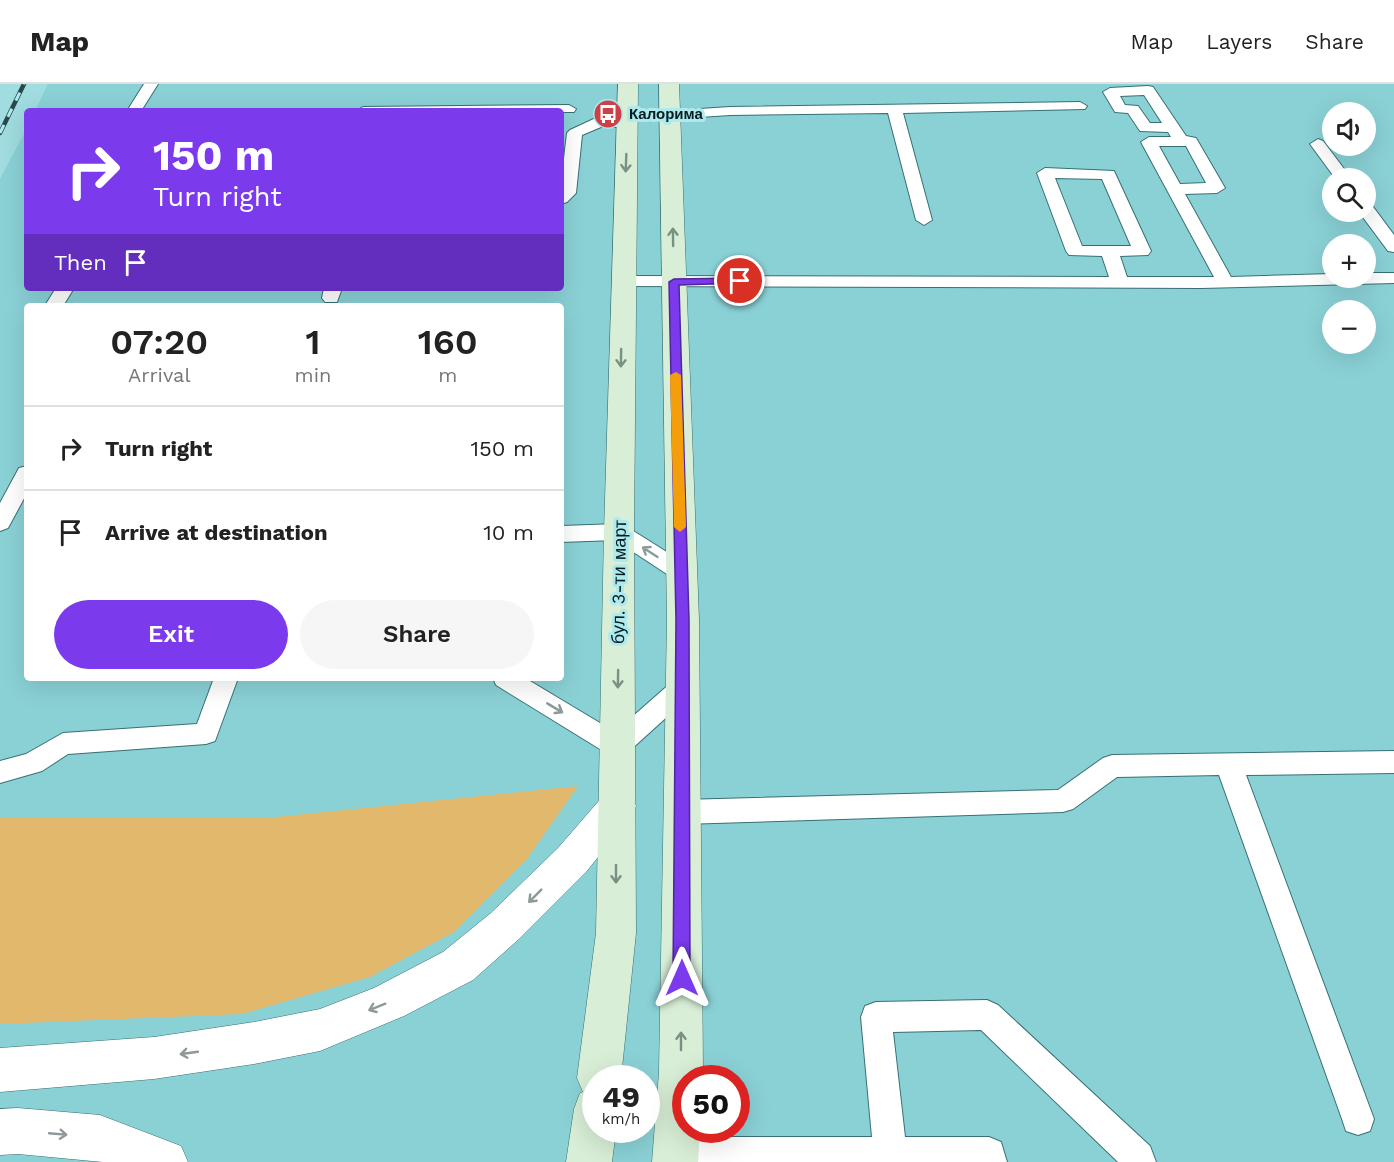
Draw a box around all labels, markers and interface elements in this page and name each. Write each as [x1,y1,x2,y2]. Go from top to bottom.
text: Map [30,25,89,58]
text: Map [1130,29,1173,54]
text: Layers [1206,29,1272,54]
text: Share [1305,29,1364,54]
bus stop icon: Калорима [592,98,624,130]
map controls [1322,102,1376,354]
button: sound [1322,102,1376,156]
place label: Калорима [629,105,703,123]
text: 150 m [153,131,274,180]
icon: right [54,132,132,210]
one-way arrow [620,153,632,173]
button: search [1322,168,1376,222]
text: Turn right [153,181,282,213]
one-way arrow [667,227,678,247]
button: + [1322,234,1376,288]
icon: arrive [119,246,152,279]
text: Then [54,250,107,275]
pin [714,255,765,306]
icon: arrive [723,264,756,297]
button: − [1322,300,1376,354]
text: 07:20 [110,321,208,363]
text: 1 [305,321,320,363]
text: 160 [418,321,478,363]
one-way arrow [616,348,627,368]
text: Arrival [128,363,191,387]
text: min [295,363,331,387]
text: m [438,363,457,387]
icon: right [54,432,87,465]
text: Turn right [105,436,212,461]
text: 150 m [470,436,534,461]
icon: arrive [54,516,87,549]
text: Arrive at destination [105,520,328,545]
text: 10 m [483,520,534,545]
street label: бул. 3-ти март [607,520,630,644]
one-way arrow [642,546,659,558]
button: Exit [54,600,288,669]
button: Share [300,600,534,669]
one-way arrow [612,669,623,689]
one-way arrow [546,703,563,715]
one-way arrow [610,864,622,884]
one-way arrow [528,888,543,903]
position arrow [650,946,714,1010]
one-way arrow [368,1002,387,1013]
one-way arrow [675,1031,687,1051]
one-way arrow [179,1047,199,1058]
speed limit sign: 50 [672,1065,750,1143]
text: 49 [602,1079,640,1114]
text: km/h [602,1110,640,1128]
one-way arrow [48,1129,68,1140]

